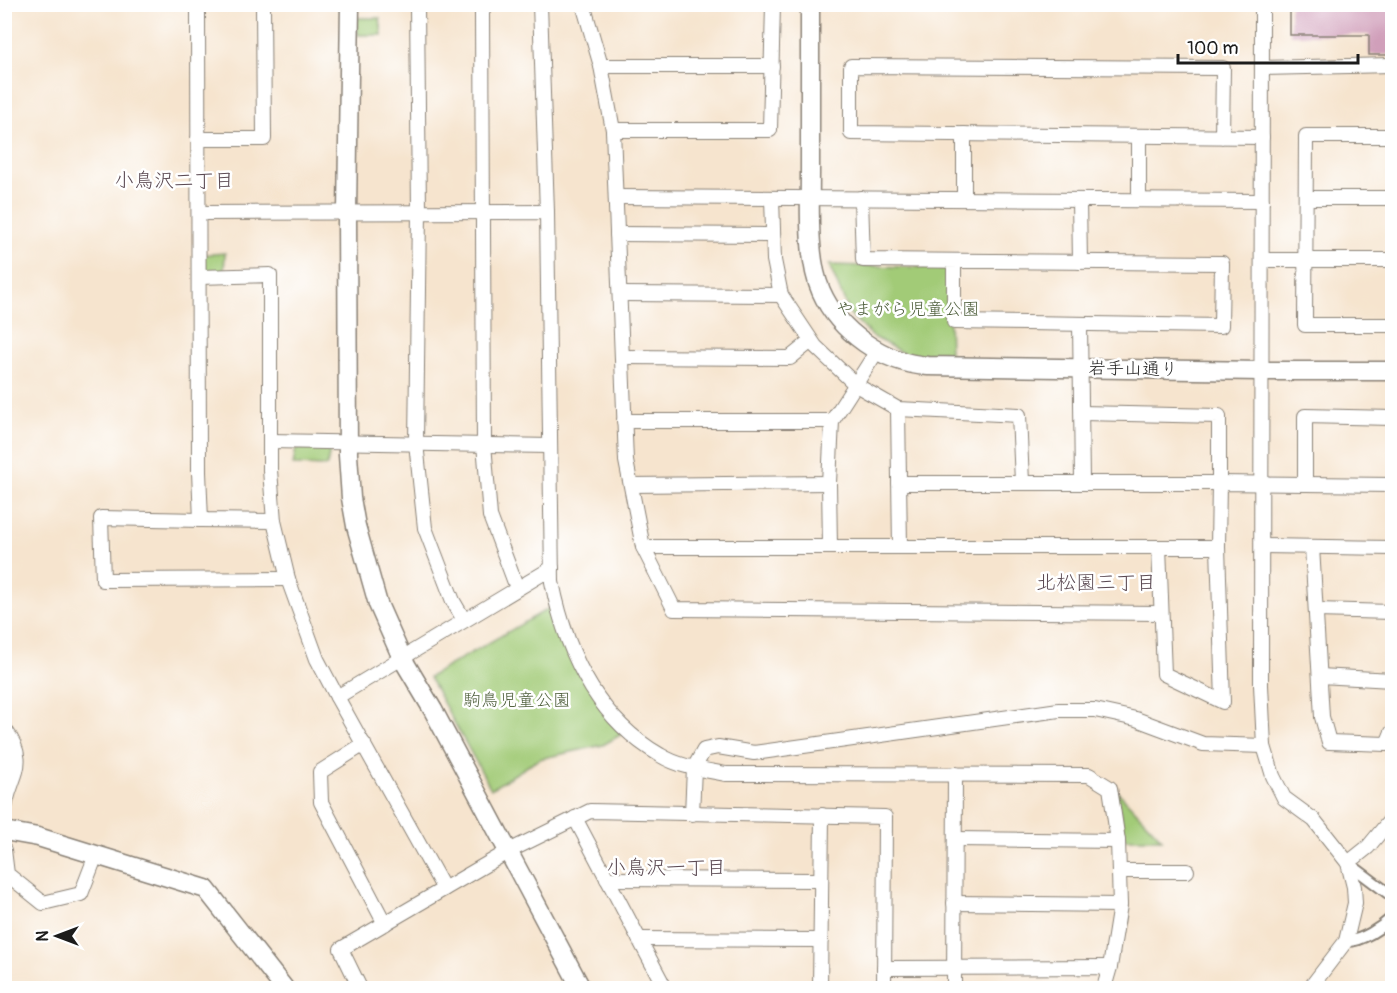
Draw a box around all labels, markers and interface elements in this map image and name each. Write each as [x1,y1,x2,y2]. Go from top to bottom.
scale bar [1178,27,1358,65]
text: 100 m [1187,37,1239,60]
district label: 小鳥沢二丁目 [114,168,234,193]
park label: やまがら児童公園 [836,298,980,321]
street label: 岩手山通り [1088,357,1178,381]
district label: 北松園三丁目 [1036,570,1156,595]
park label: 駒鳥児童公園 [463,689,571,712]
district label: 小鳥沢一丁目 [606,855,726,880]
north arrow [27,906,87,966]
text: N [33,930,53,941]

